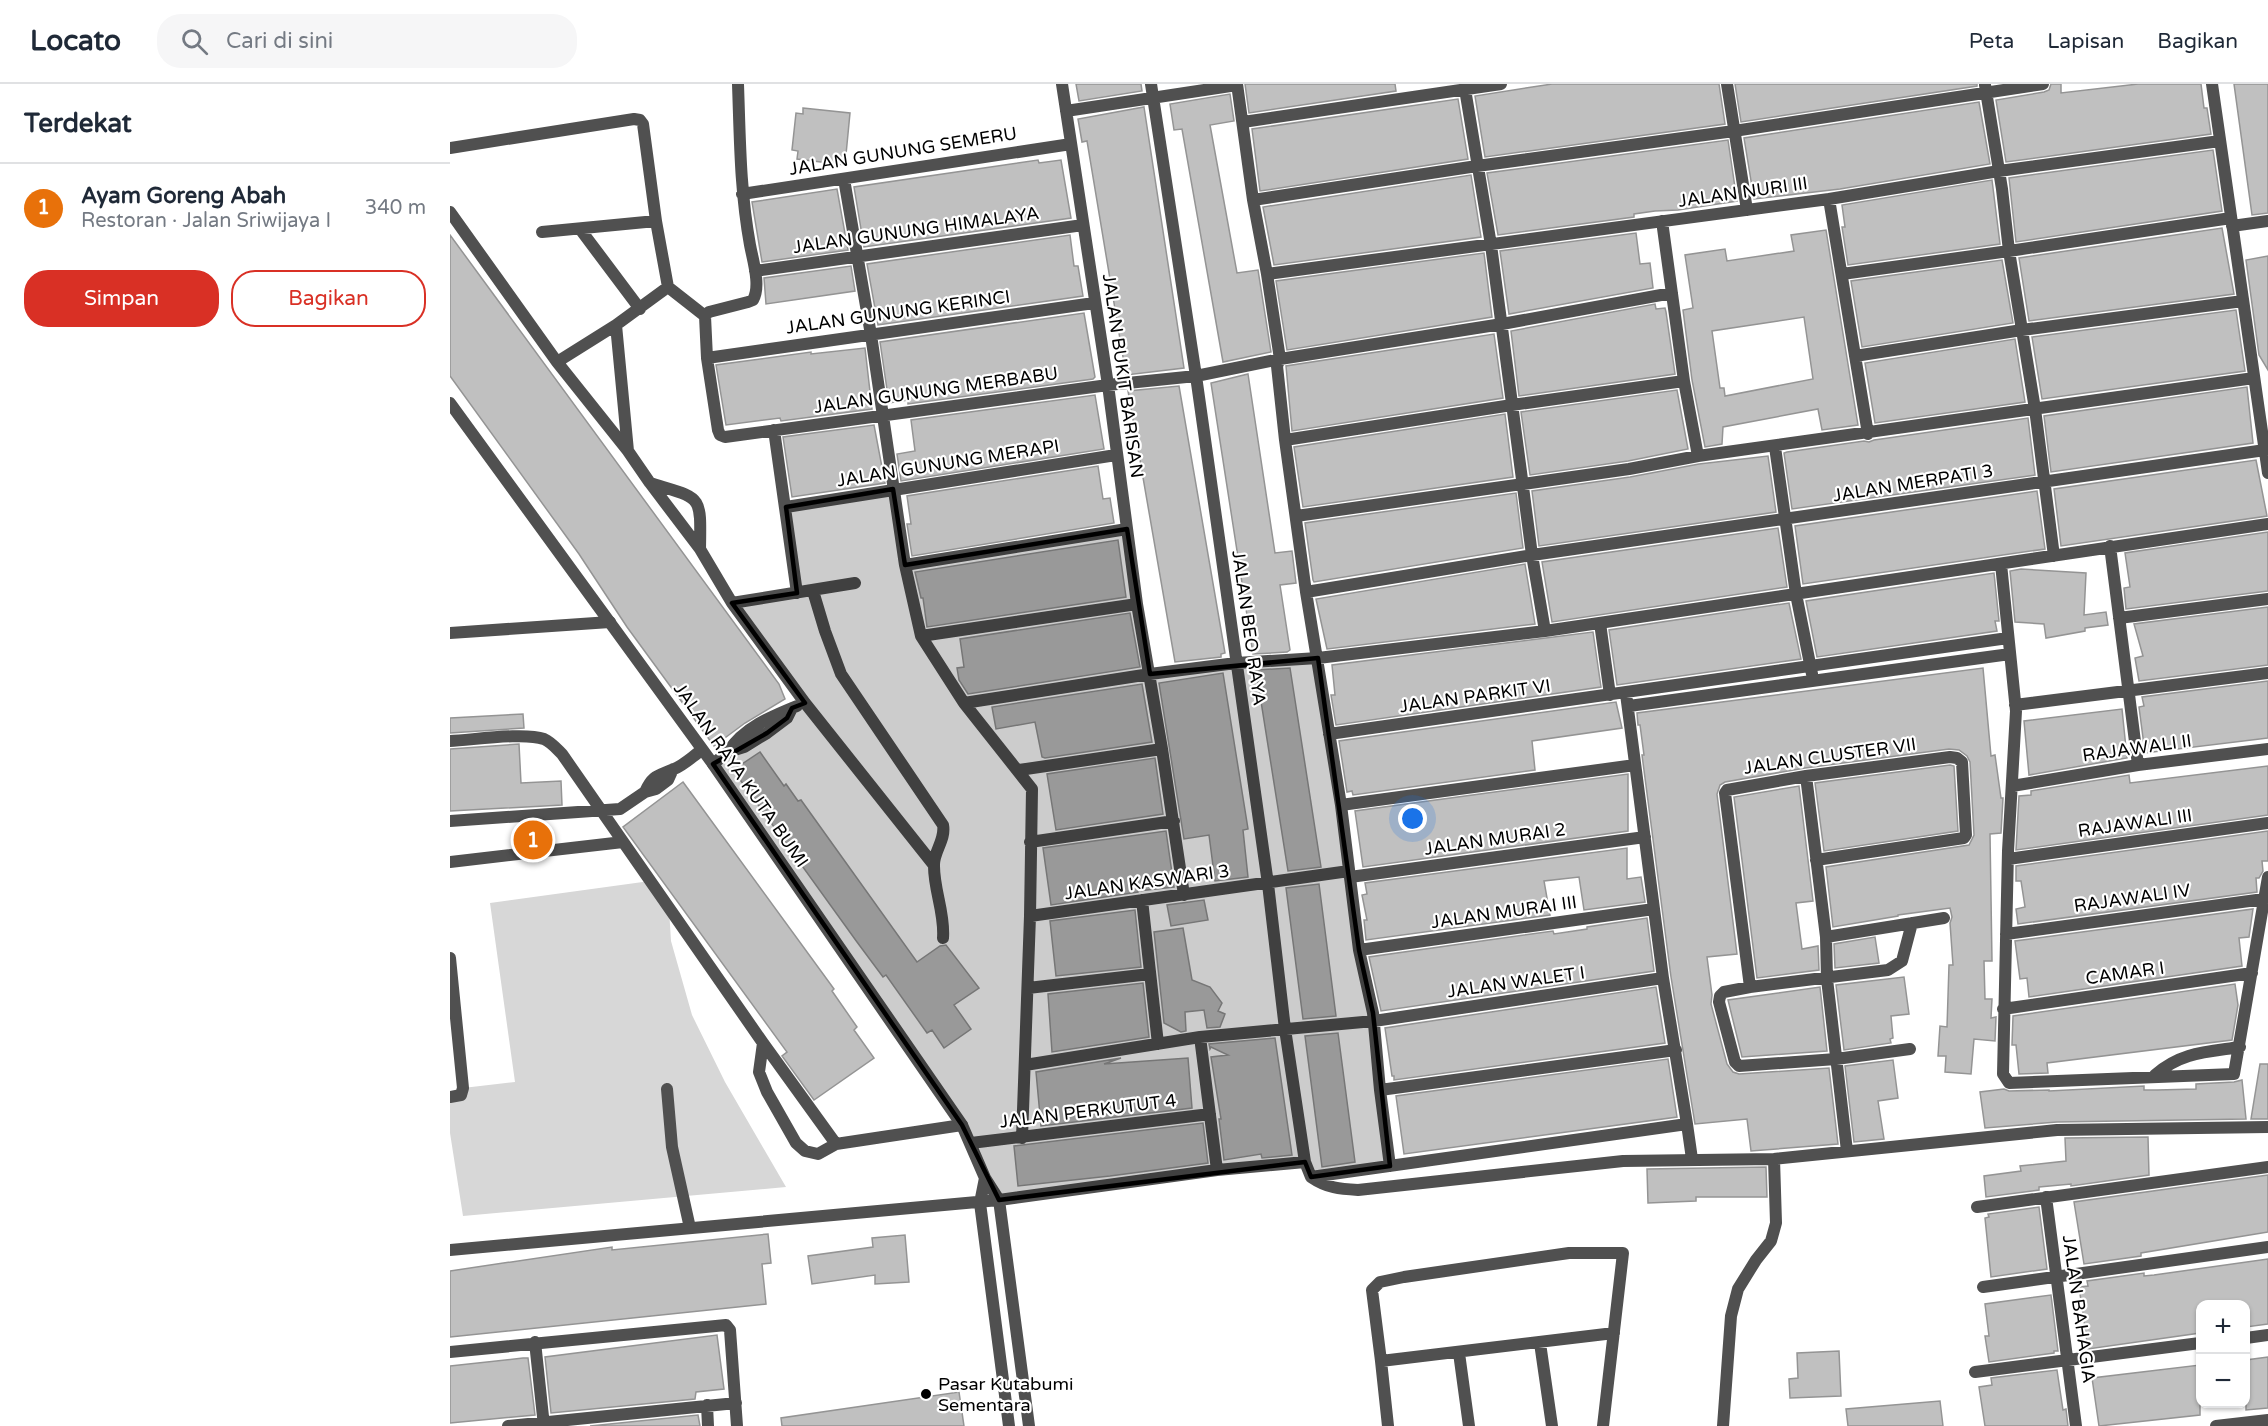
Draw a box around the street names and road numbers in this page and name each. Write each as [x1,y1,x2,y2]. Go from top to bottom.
street label: JALAN GUNUNG SEMERU [787,122,1019,180]
street label: JALAN NURI III [1677,172,1809,212]
street label: JALAN GUNUNG HIMALAYA [792,202,1040,258]
street label: JALAN BUKIT BARISAN [1098,272,1148,480]
street label: JALAN GUNUNG KERINCI [785,285,1011,339]
street label: JALAN GUNUNG MERBABU [813,362,1059,418]
street label: JALAN GUNUNG MERAPI [835,435,1061,491]
street label: JALAN MERPATI 3 [1831,459,1995,507]
street label: JALAN BEO RAYA [1227,549,1271,707]
street label: JALAN PARKIT VI [1398,675,1552,717]
street label: JALAN RAYA KUTA BUMI [669,678,813,872]
street label: RAJAWALI II [2081,729,2193,767]
street label: JALAN CLUSTER VII [1742,733,1918,779]
street label: RAJAWALI III [2076,804,2194,842]
street label: JALAN MURAI 2 [1423,818,1567,860]
street label: JALAN KASWARI 3 [1063,860,1231,904]
street label: RAJAWALI IV [2072,879,2192,917]
street label: JALAN MURAI III [1430,891,1578,933]
street label: CAMAR I [2084,957,2166,989]
street label: JALAN WALET I [1446,961,1586,1003]
street label: JALAN PERKUTUT 4 [998,1089,1178,1133]
street label: JALAN BAHAGIA [2058,1234,2100,1384]

